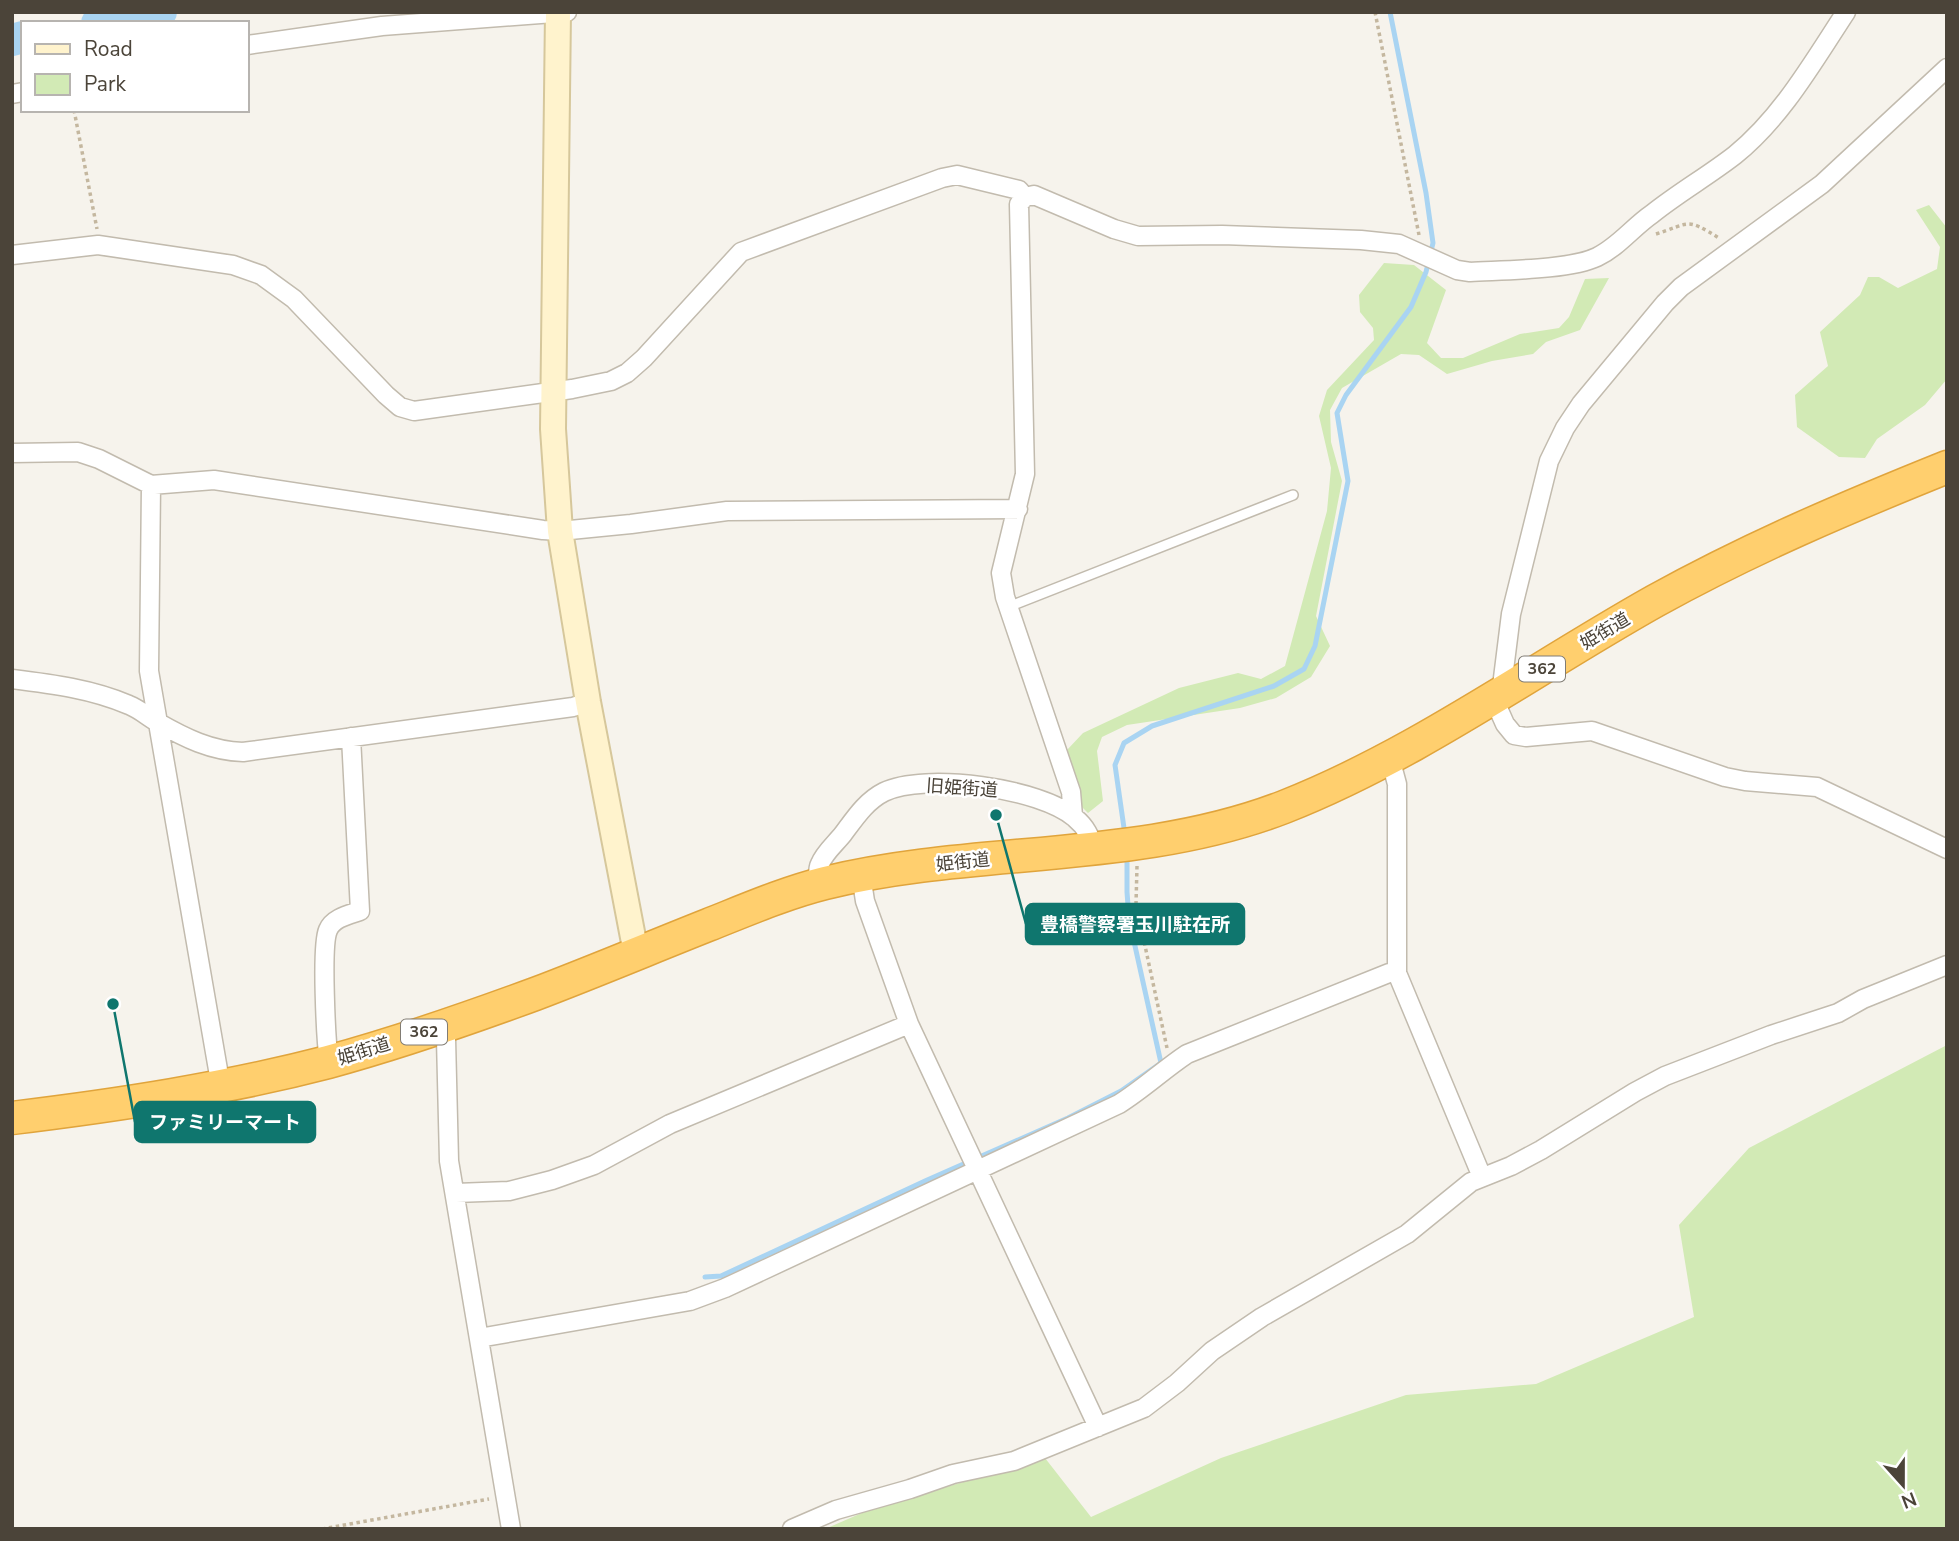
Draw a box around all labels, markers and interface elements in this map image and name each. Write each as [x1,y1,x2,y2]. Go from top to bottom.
legend [21,21,248,112]
text: Road [84,35,133,63]
text: Park [84,70,126,98]
street label: 姫街道 [1576,607,1634,655]
road number: 362 [1519,656,1565,682]
street label: 旧姫街道 [925,774,999,802]
street label: 姫街道 [935,847,991,877]
callout: 豊橋警察署玉川駐在所 [1026,904,1244,944]
text: 豊橋警察署玉川駐在所 [1040,912,1230,938]
road number: 362 [401,1020,447,1044]
street label: 姫街道 [335,1032,393,1070]
callout: ファミリーマート [135,1102,315,1142]
text: ファミリーマート [149,1110,301,1136]
north arrow [1868,1450,1938,1520]
text: N [1897,1485,1920,1515]

